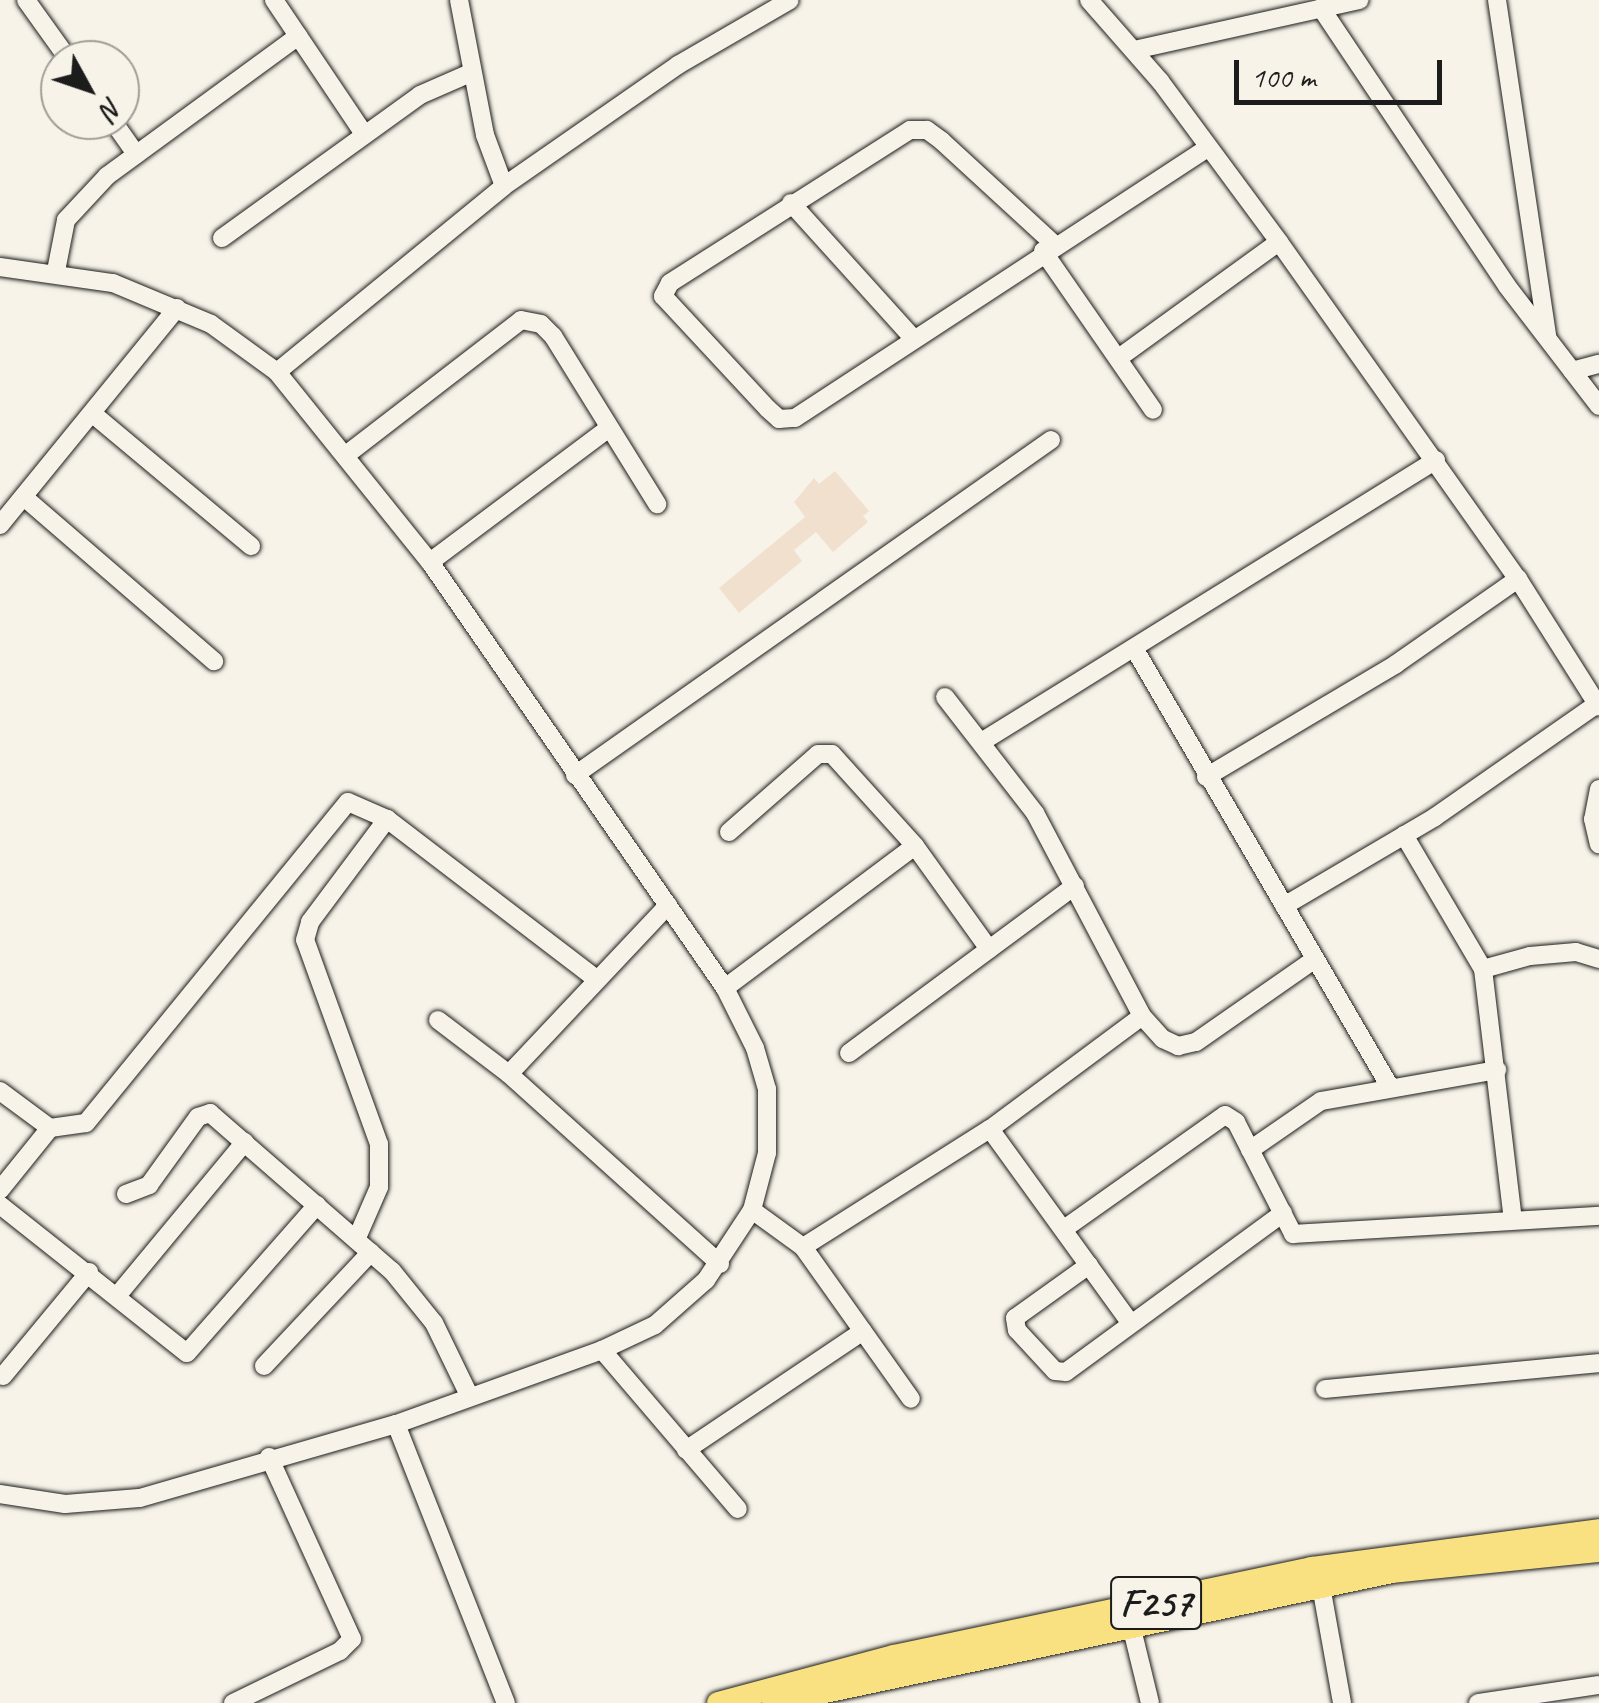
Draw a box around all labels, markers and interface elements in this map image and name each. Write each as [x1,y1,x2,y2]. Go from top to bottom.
north arrow [40,40,140,140]
scale bar [1239,40,1446,102]
text: 100 m [1251,58,1316,96]
text: N [93,90,131,126]
road number: F257 [1108,1568,1204,1638]

